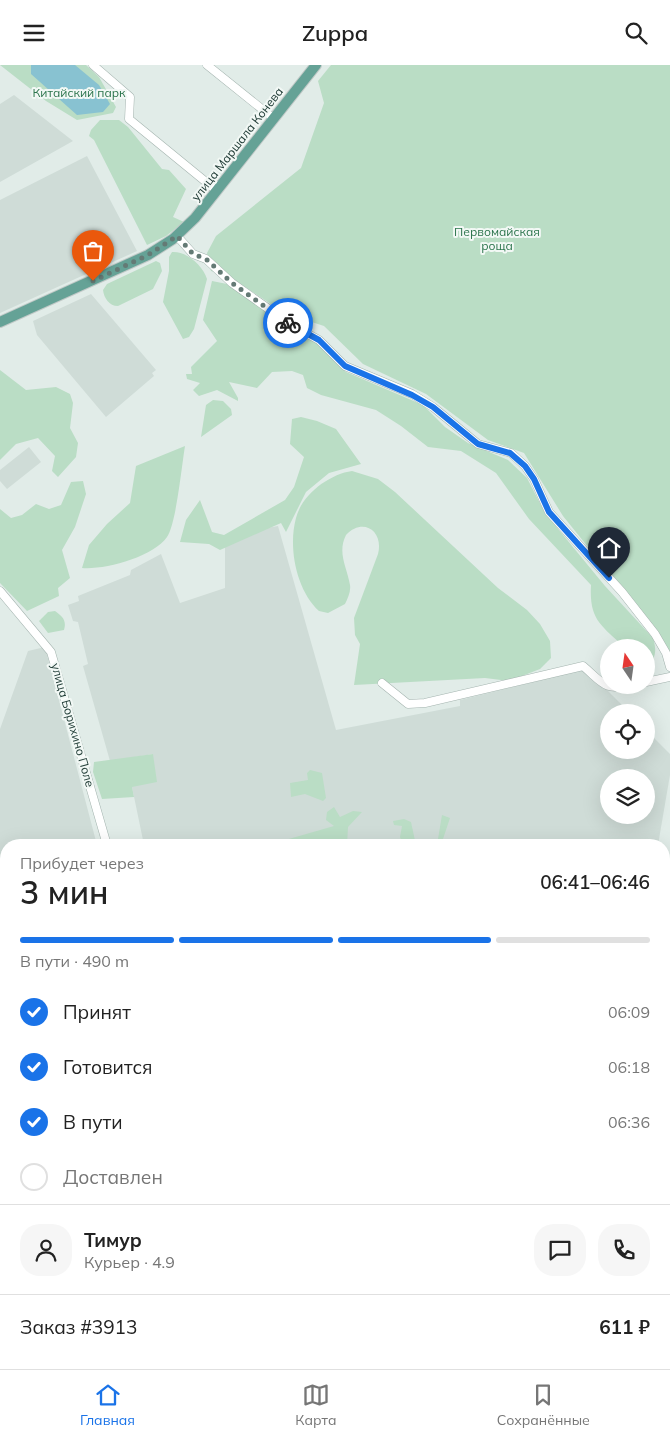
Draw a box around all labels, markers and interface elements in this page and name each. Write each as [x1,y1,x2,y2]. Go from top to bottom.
icon: menu [20,19,48,47]
text: Zuppa [302,19,368,47]
icon: search [622,19,650,47]
street label: улица Маршала Конева [188,84,286,204]
park label: Китайский парк [32,85,126,100]
park label: Первомайская роща [454,224,540,253]
pin [72,230,114,281]
icon: bag [79,237,107,265]
courier [263,298,313,348]
icon: bike [274,309,302,337]
pin [588,527,630,578]
icon: home [595,534,623,562]
north arrow [600,639,655,694]
map controls [600,639,655,824]
street label: улица Борихино Поле [48,661,98,789]
button: locate [600,704,655,759]
button: layers [600,769,655,824]
text: Прибудет через [20,853,144,873]
text: 06:41–06:46 [540,870,650,894]
text: 3 мин [20,872,108,912]
text: В пути · 490 m [20,951,129,971]
icon: check [20,998,48,1026]
text: Принят [63,1000,131,1024]
text: 06:09 [608,1002,650,1022]
icon: check [20,1053,48,1081]
text: Готовится [63,1055,153,1079]
text: 06:18 [608,1057,650,1077]
icon: check [20,1108,48,1136]
text: В пути [63,1110,122,1134]
text: 06:36 [608,1112,650,1132]
text: Доставлен [63,1165,163,1189]
button: person [20,1224,72,1276]
button: chat [534,1224,586,1276]
button: phone [598,1224,650,1276]
text: Тимур [84,1228,142,1252]
text: Курьер · 4.9 [84,1252,175,1272]
text: Заказ #3913 [20,1315,137,1339]
text: 611 ₽ [599,1315,650,1339]
tab: Главная [80,1381,135,1429]
tab: Карта [295,1381,336,1429]
tab: Сохранённые [497,1381,590,1429]

